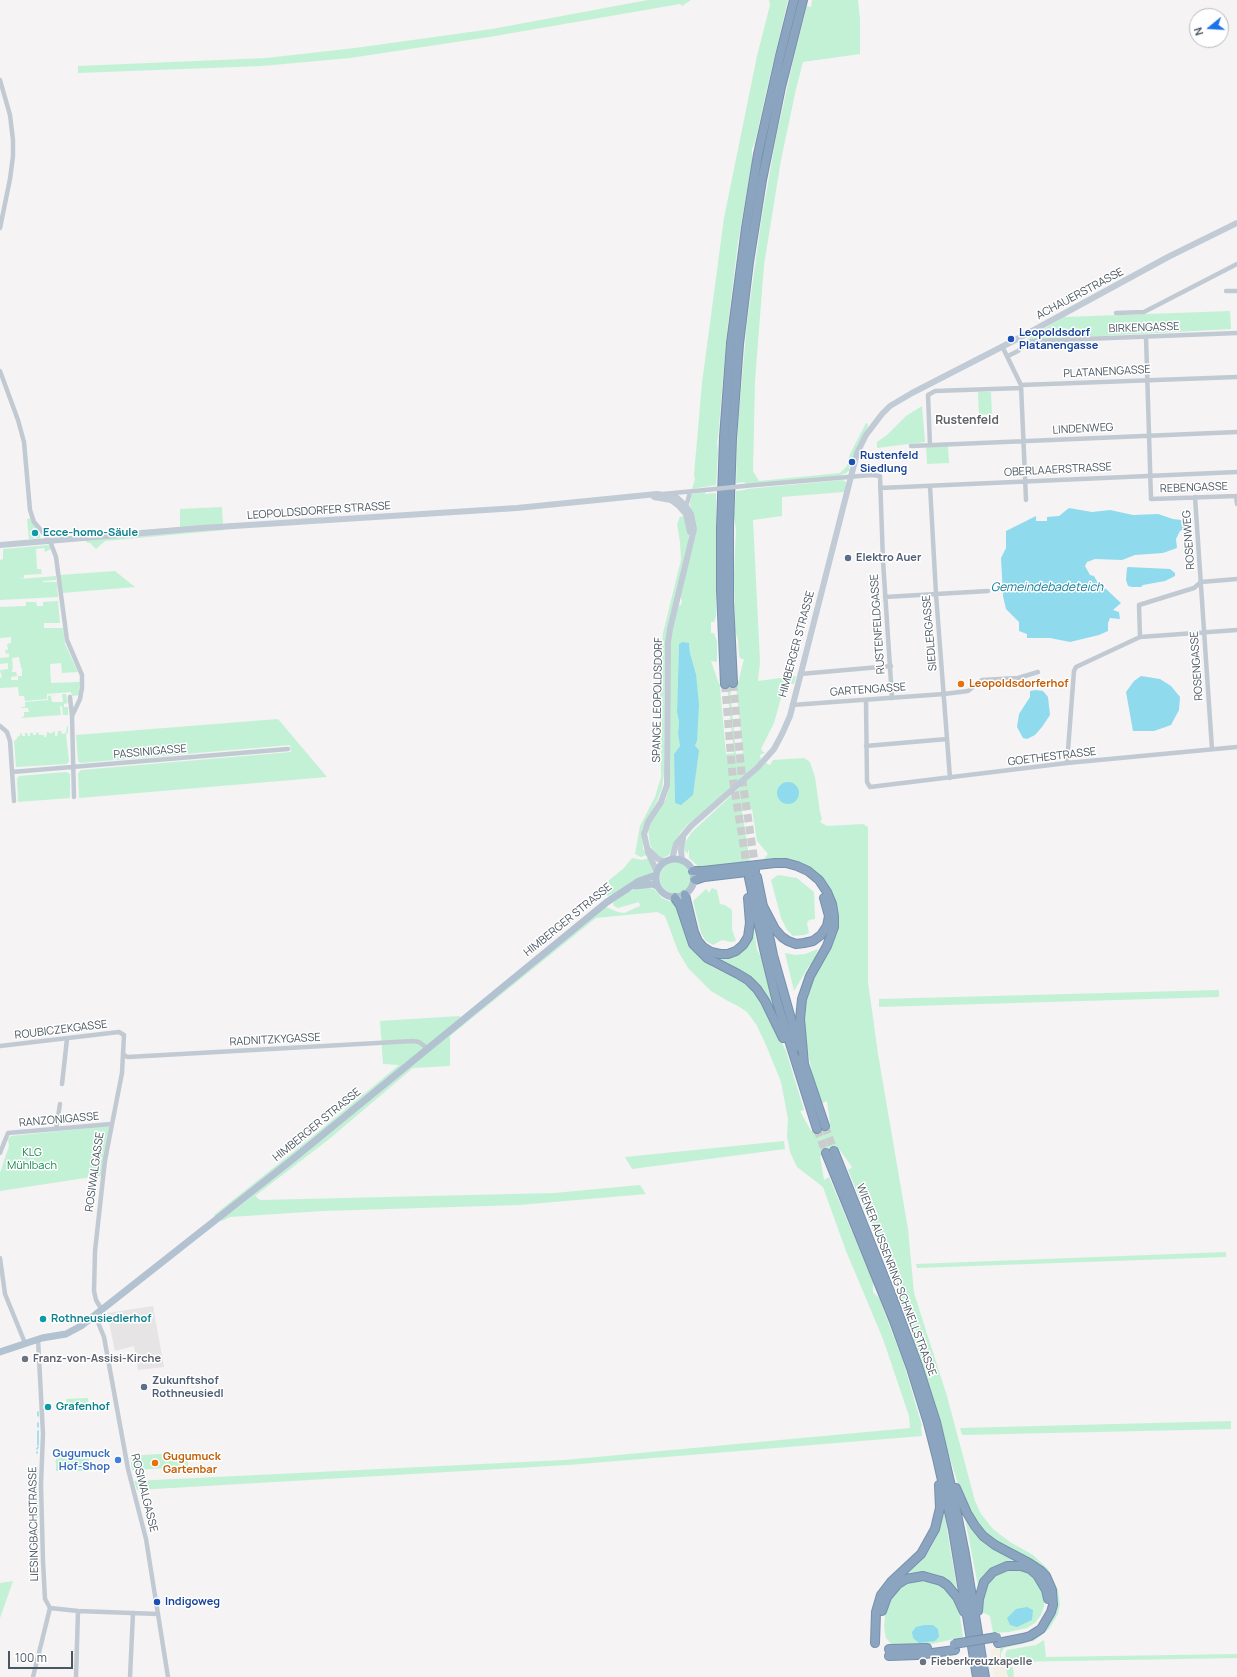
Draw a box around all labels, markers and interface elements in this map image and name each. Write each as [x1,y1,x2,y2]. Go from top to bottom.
north arrow [1189,8,1229,48]
text: N [1190,25,1206,38]
street label: ACHAUERSTRASSE [1034,265,1126,323]
street label: BIRKENGASSE [1108,320,1180,336]
place label: Leopoldsdorf Platanengasse [1019,326,1098,352]
marker: Leopoldsdorf Platanengasse [1006,334,1016,344]
street label: PLATANENGASSE [1063,363,1151,381]
district label: Rustenfeld [935,414,999,428]
street label: LINDENWEG [1052,421,1114,437]
place label: Rustenfeld Siedlung [860,449,918,475]
marker: Rustenfeld Siedlung [847,457,857,467]
street label: OBERLAAERSTRASSE [1004,461,1112,479]
street label: REBENGASSE [1160,480,1228,496]
street label: LEOPOLDSDORFER STRASSE [247,499,391,523]
street label: ROSENWEG [1180,510,1198,570]
place label: Ecce-homo-Säule [43,526,138,540]
marker: Ecce-homo-Säule [30,528,40,538]
place label: Elektro Auer [856,551,921,565]
marker: Elektro Auer [843,553,853,563]
street label: RUSTENFELDGASSE [868,573,888,675]
water label: Gemeindebadeteich [991,581,1103,595]
street label: HIMBERGER STRASSE [776,589,818,699]
street label: SIEDLERGASSE [920,595,940,671]
street label: ROSENGASSE [1188,631,1206,701]
street label: SPANGE LEOPOLDSDORF [650,637,666,763]
place label: Leopoldsdorferhof [969,677,1068,691]
marker: Leopoldsdorferhof [956,679,966,689]
street label: GARTENGASSE [830,681,906,699]
street label: PASSINIGASSE [113,742,187,762]
street label: GOETHESTRASSE [1007,745,1097,769]
street label: HIMBERGER STRASSE [521,880,615,960]
street label: ROUBICZEKGASSE [14,1018,108,1042]
street label: RADNITZKYGASSE [229,1031,321,1049]
street label: HIMBERGER STRASSE [270,1085,364,1165]
street label: RANZONIGASSE [18,1110,100,1130]
street label: ROSIWALGASSE [83,1131,107,1213]
park label: KLG Mühlbach [7,1146,57,1172]
street label: WIENER AUSSENRING SCHNELLSTRASSE [853,1182,939,1378]
place label: Rothneusiedlerhof [51,1312,151,1326]
marker: Rothneusiedlerhof [38,1314,48,1324]
place label: Franz-von-Assisi-Kirche [33,1352,161,1366]
marker: Franz-von-Assisi-Kirche [20,1354,30,1364]
place label: Zukunftshof Rothneusiedl [152,1374,224,1400]
marker: Zukunftshof Rothneusiedl [139,1382,149,1392]
place label: Grafenhof [56,1400,110,1414]
marker: Grafenhof [43,1402,53,1412]
place label: Gugumuck Hof-Shop [52,1447,110,1473]
place label: Gugumuck Gartenbar [163,1450,221,1476]
street label: ROSIWALGASSE [128,1452,160,1534]
marker: Gugumuck Hof-Shop [113,1455,123,1465]
marker: Gugumuck Gartenbar [150,1458,160,1468]
street label: LIESINGBACHSTRASSE [26,1467,42,1581]
place label: Indigoweg [165,1595,220,1609]
marker: Indigoweg [152,1597,162,1607]
scale bar [10,1643,75,1669]
text: 100 m [15,1649,47,1666]
place label: Fieberkreuzkapelle [931,1655,1032,1669]
marker: Fieberkreuzkapelle [918,1657,928,1667]

